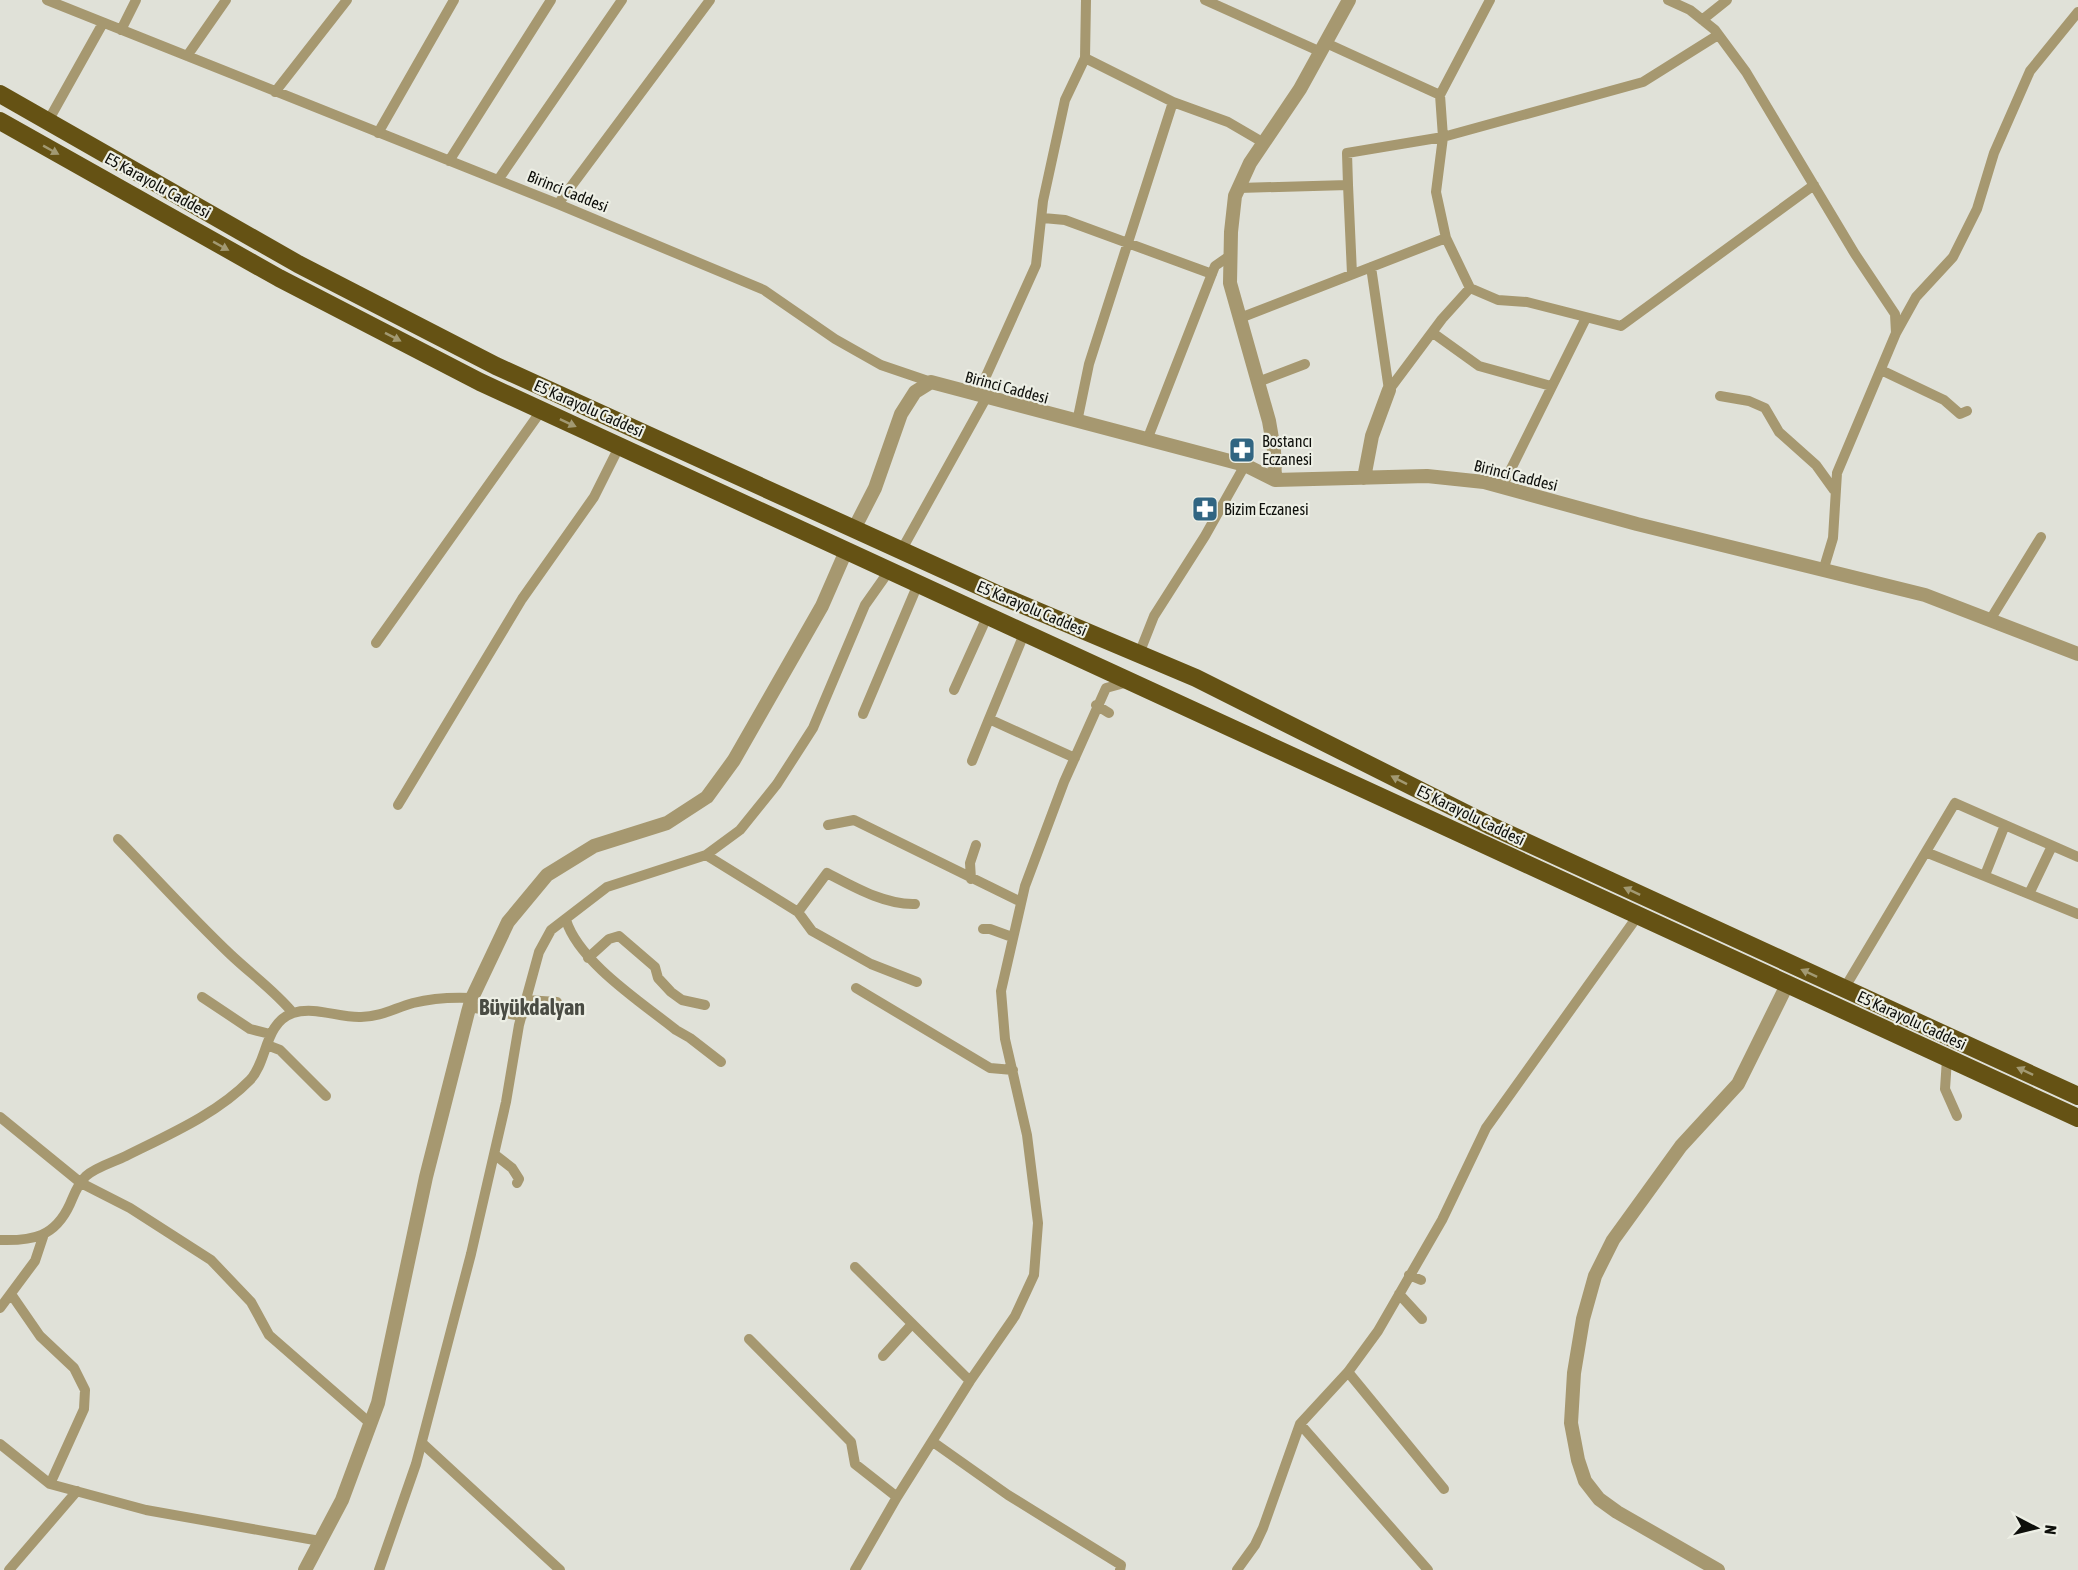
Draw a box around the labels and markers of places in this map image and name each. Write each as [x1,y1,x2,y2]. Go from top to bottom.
place label: Bostancı Eczanesi [1262,432,1312,468]
pharmacy icon: Bostancı Eczanesi [1227,435,1257,465]
pharmacy icon: Bizim Eczanesi [1190,494,1220,524]
place label: Bizim Eczanesi [1224,500,1309,518]

